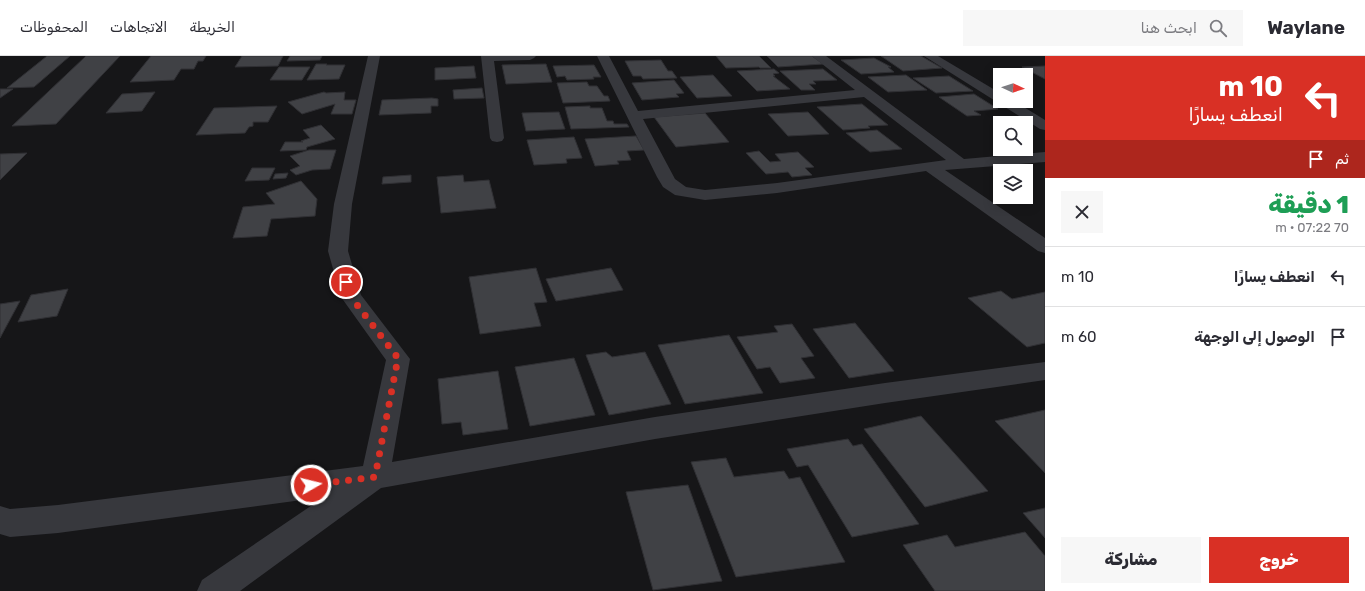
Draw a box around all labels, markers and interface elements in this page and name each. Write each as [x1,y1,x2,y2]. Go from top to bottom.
search box [963,10,1243,46]
text: Waylane [1267,16,1345,39]
icon: search [1207,17,1229,39]
text: المحفوظات [20,19,88,36]
text: الاتجاهات [110,19,167,36]
text: الخريطة [189,19,235,36]
text: ابحث هنا [1141,19,1197,37]
north arrow [993,68,1033,108]
map controls [993,68,1033,204]
text: 10 m [1218,70,1283,103]
icon: left [1297,72,1349,124]
text: انعطف يسارًا [1189,104,1283,126]
button: search [993,116,1033,156]
icon: arrive [1305,148,1327,170]
text: ثم [1335,150,1349,168]
button: layers [993,164,1033,204]
button: close [1061,191,1103,233]
text: 1 دقيقة [1268,191,1349,219]
text: 70 m · 07:22 [1275,220,1349,235]
pin [329,265,363,299]
icon: left [1327,266,1349,288]
text: 10 m [1061,268,1094,286]
text: انعطف يسارًا [1234,268,1315,286]
icon: arrive [335,271,357,293]
icon: arrive [1327,326,1349,348]
text: 60 m [1061,328,1097,346]
text: الوصول إلى الوجهة [1194,328,1315,346]
position arrow [290,464,332,506]
button: مشاركة [1061,537,1201,583]
button: خروج [1209,537,1349,583]

